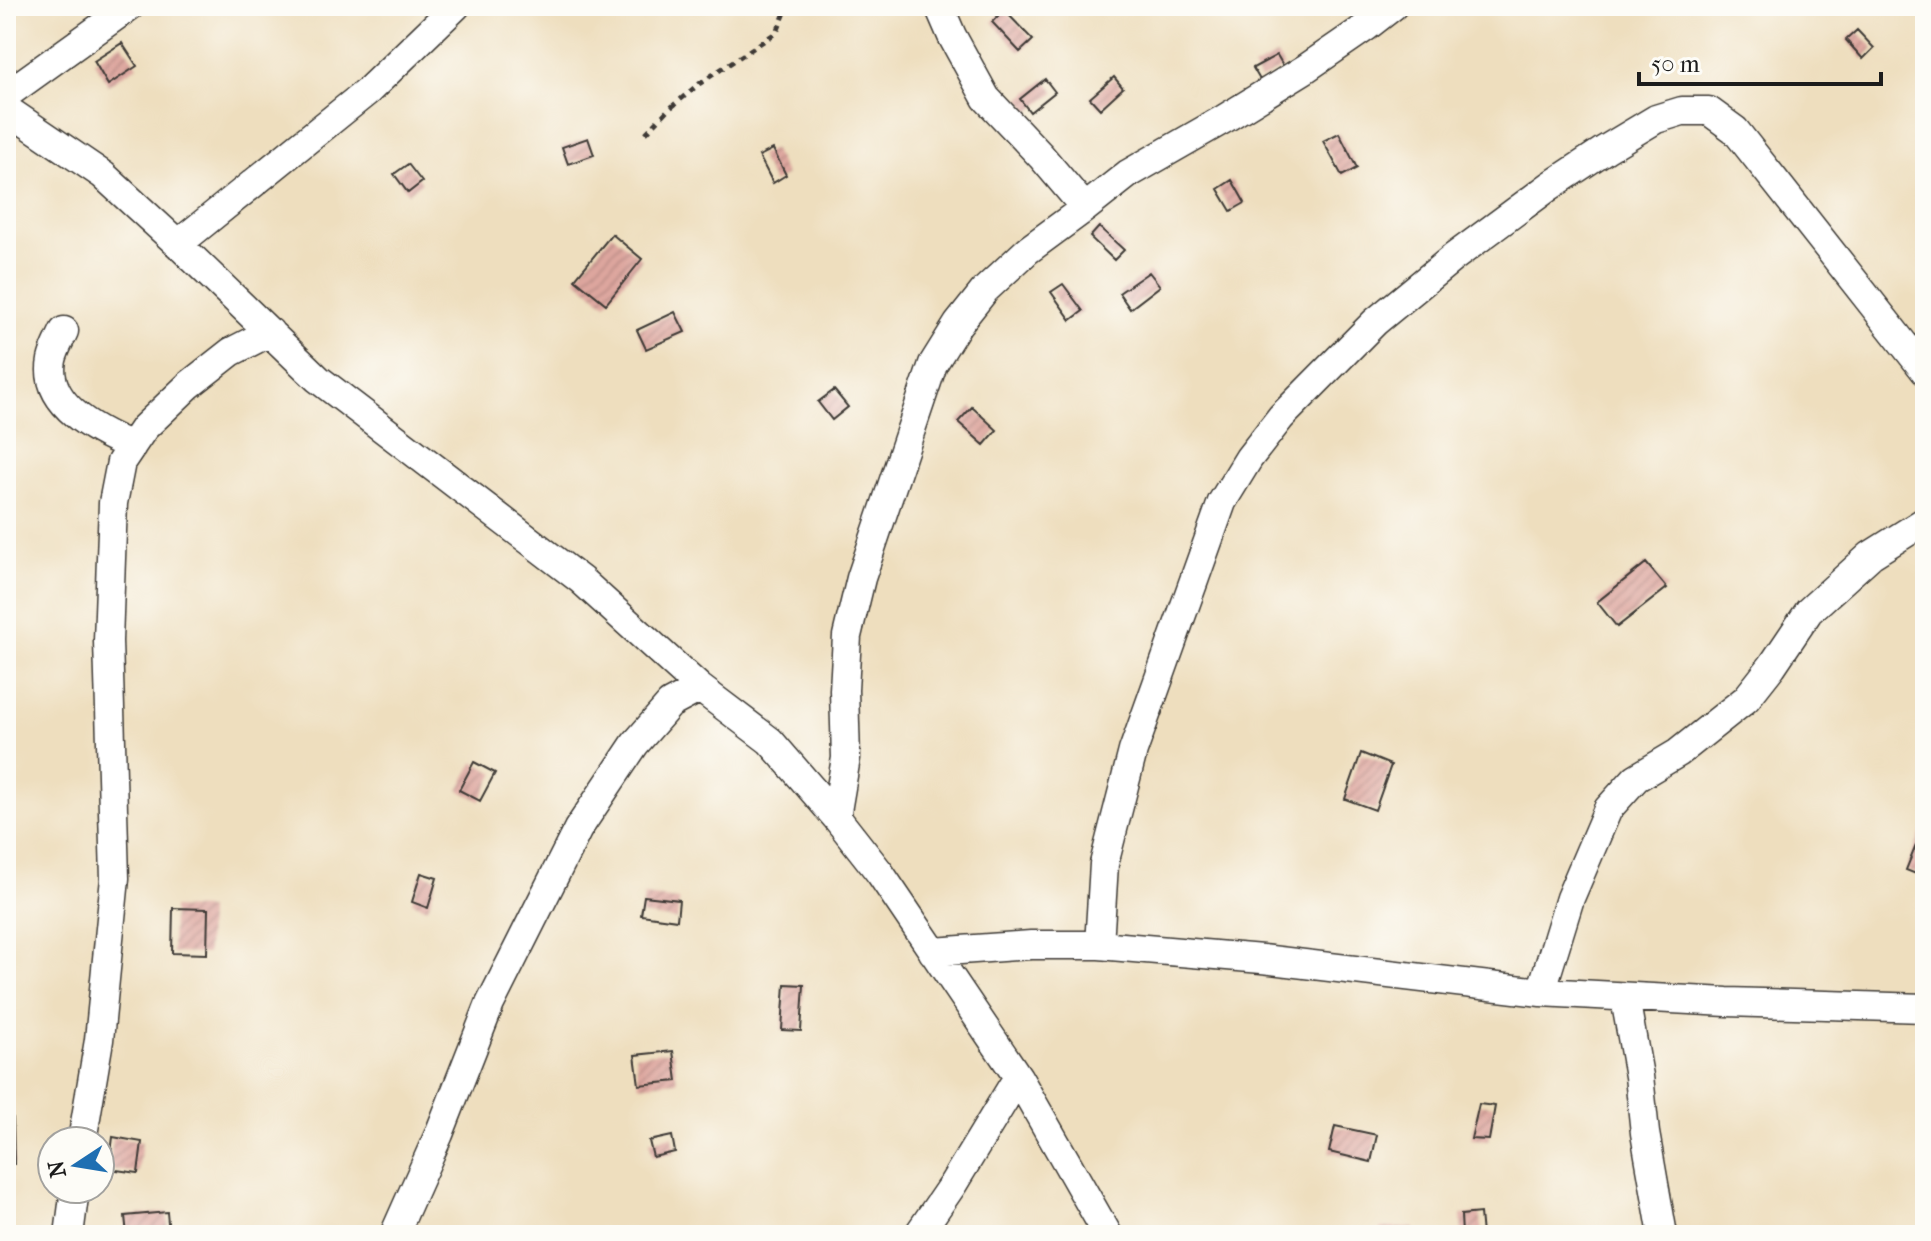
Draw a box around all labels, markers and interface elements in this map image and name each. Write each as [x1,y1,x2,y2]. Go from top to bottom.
scale bar [1639,36,1881,86]
text: 50 m [1651,50,1700,78]
north arrow [36,1125,116,1205]
text: N [43,1158,72,1180]

